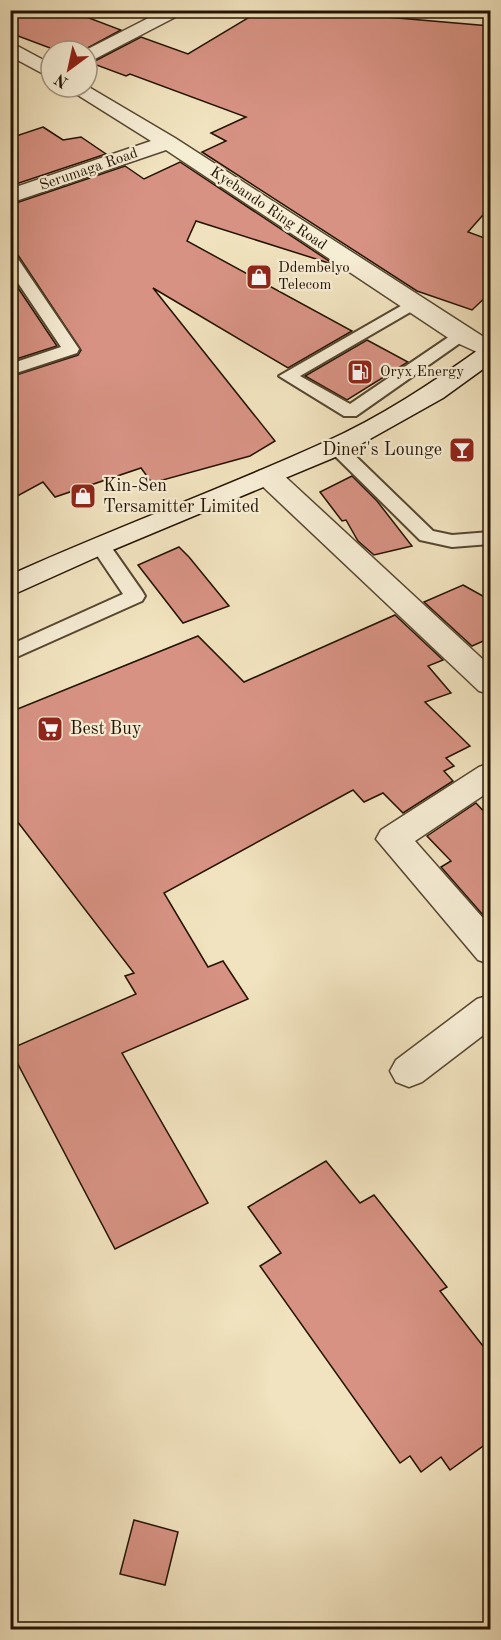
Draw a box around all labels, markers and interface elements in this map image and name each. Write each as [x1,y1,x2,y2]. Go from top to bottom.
north arrow [39,39,99,99]
text: N [52,69,71,90]
street label: Serumaga Road [38,146,140,194]
street label: Kyebando Ring Road [207,165,329,254]
place label: Ddembelyo Telecom [278,261,350,293]
shop icon: Ddembelyo Telecom [244,262,274,292]
fuel station icon: Oryx Energy [345,357,375,387]
place label: Oryx Energy [380,365,464,380]
bar icon: Diner's Lounge [447,435,477,465]
place label: Diner's Lounge [322,441,442,459]
place label: Kin-Sen Tersamitter Limited [103,477,260,516]
shop icon: Kin-Sen Tersamitter Limited [68,481,98,511]
supermarket icon: Best Buy [35,714,65,744]
place label: Best Buy [70,720,142,738]

